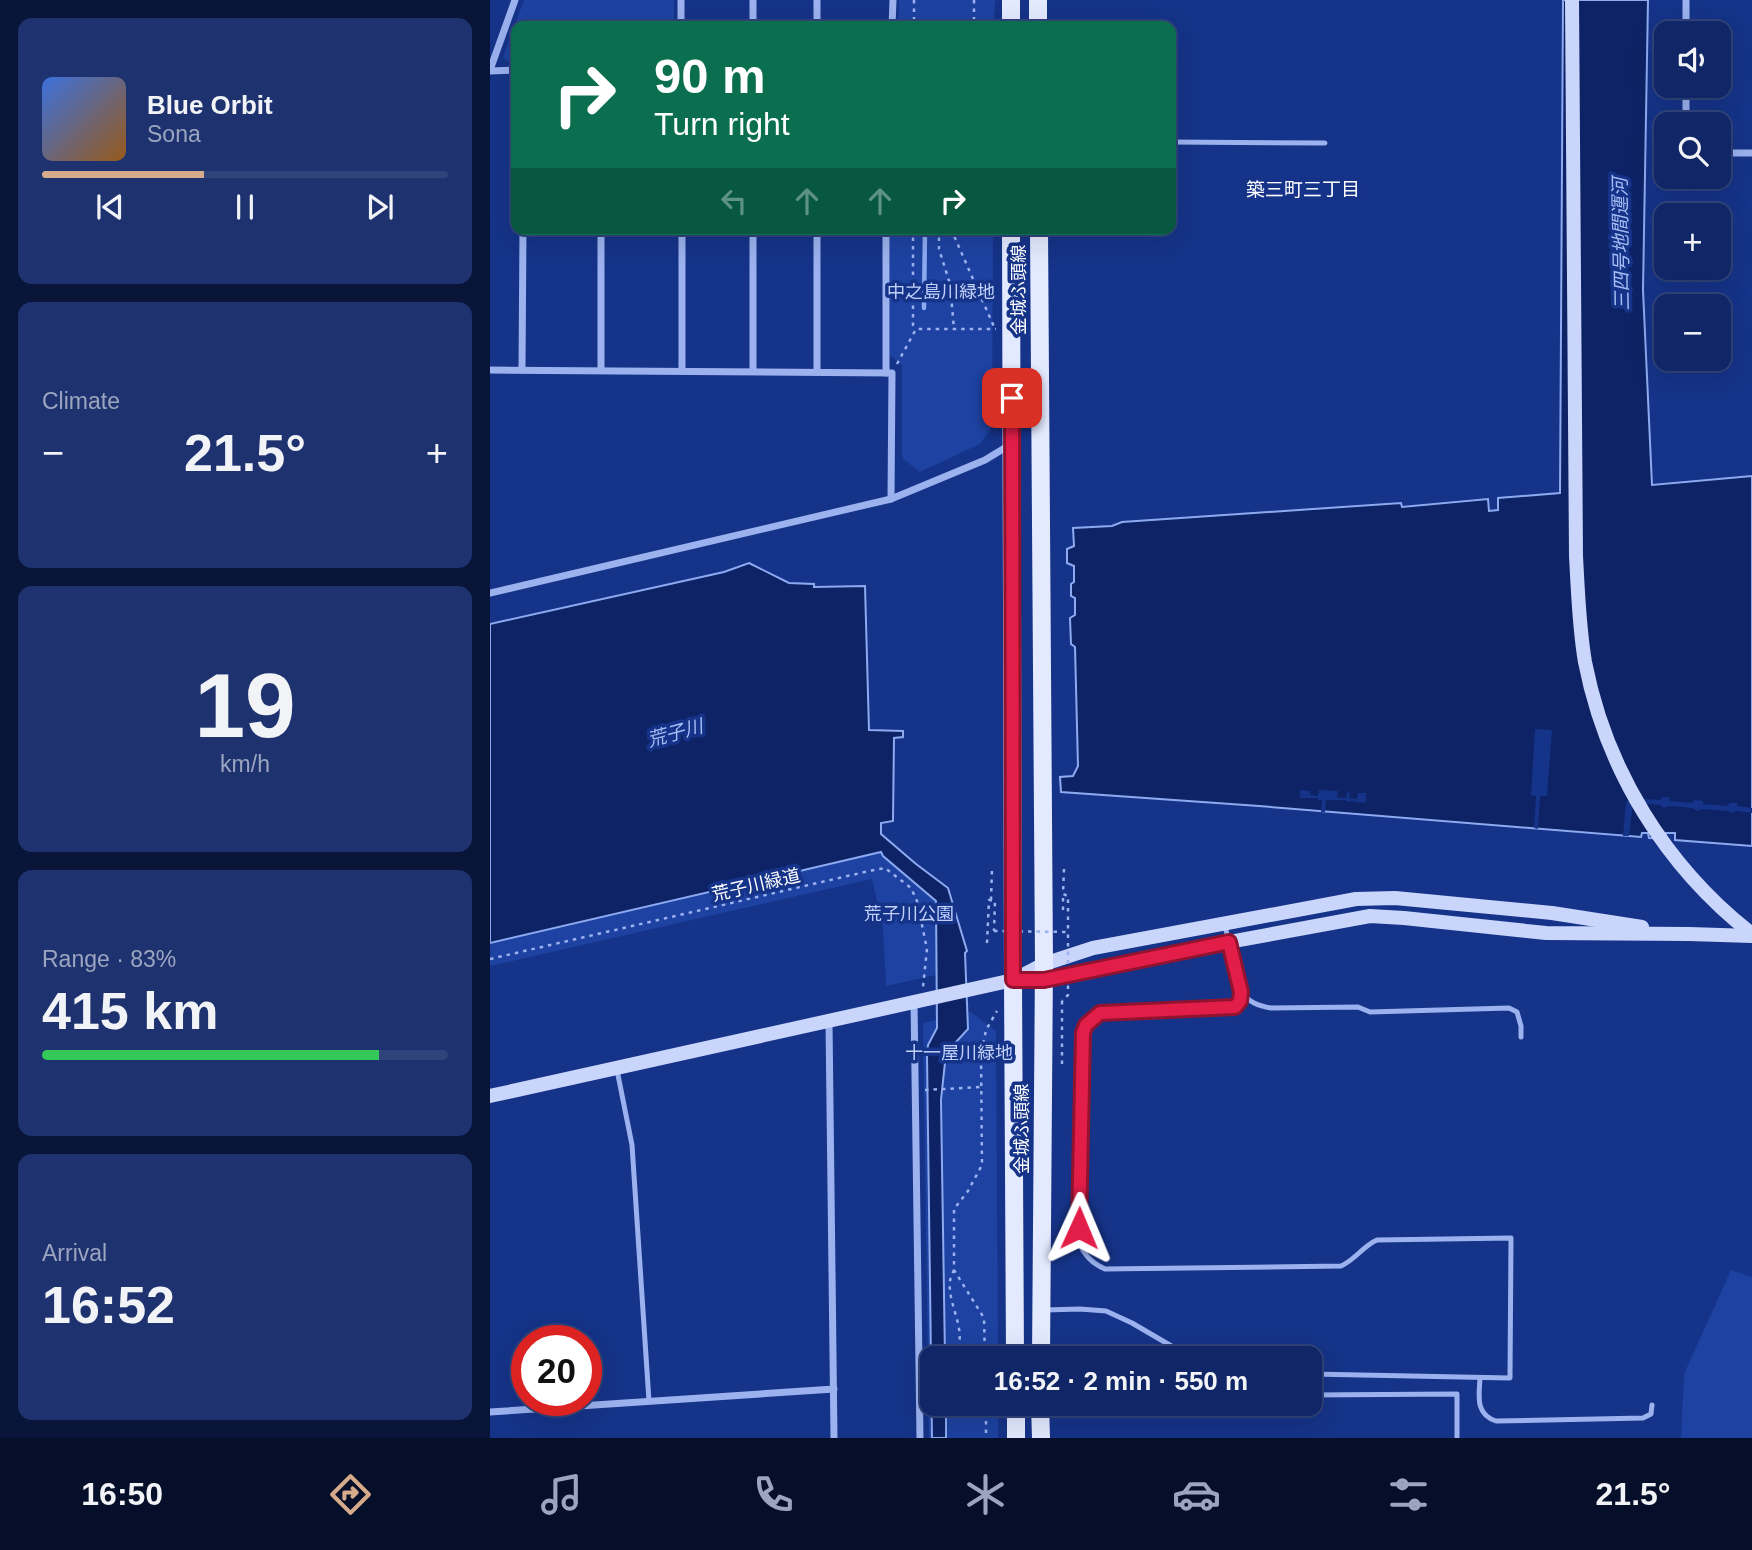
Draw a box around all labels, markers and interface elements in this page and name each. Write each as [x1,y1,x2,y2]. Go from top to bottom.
map controls [1654,21,1731,371]
button: sound [1654,21,1731,98]
icon: right [539,49,630,140]
text: 90 m [654,49,766,103]
text: Blue Orbit [147,90,273,120]
text: Turn right [654,106,790,142]
button: search [1654,112,1731,189]
text: Sona [147,121,201,147]
water label: 三四号地間運河 [1609,173,1633,311]
district label: 築三町三丁目 [1246,179,1360,200]
icon: left [715,182,753,220]
icon: ahead [788,182,826,220]
icon: ahead [861,182,899,220]
icon: right [934,182,972,220]
icon: previous [91,188,129,226]
icon: pause [226,188,264,226]
icon: next [361,188,399,226]
button: + [1654,203,1731,280]
street label: 金城ふ頭線 [1009,245,1029,335]
park label: 中之島川緑地 [887,282,995,302]
button: − [1654,294,1731,371]
pin [982,368,1042,428]
icon: arrive [993,379,1031,417]
text: Climate [42,388,120,414]
text: 21.5° [184,424,306,482]
text: − [42,432,64,474]
text: + [426,432,448,474]
text: 19 [194,655,296,756]
water label: 荒子川 [645,715,707,751]
text: km/h [220,751,270,777]
street label: 荒子川緑道 [710,865,802,905]
park label: 荒子川公園 [864,904,954,924]
text: Range · 83% [42,946,176,972]
text: 415 km [42,982,218,1040]
park label: 十一屋川緑地 [905,1043,1013,1063]
street label: 金城ふ頭線 [1012,1084,1032,1174]
position arrow [1042,1191,1116,1265]
text: Arrival [42,1240,107,1266]
text: 16:52 [42,1276,175,1334]
speed limit sign: 20 [511,1325,602,1416]
text: 16:52 · 2 min · 550 m [994,1366,1248,1396]
icon: directions [326,1470,375,1519]
icon: music [537,1470,586,1519]
icon: phone [749,1470,798,1519]
icon: climate [961,1470,1010,1519]
icon: car [1172,1470,1221,1519]
icon: filters [1384,1470,1433,1519]
text: 16:50 [81,1476,163,1512]
text: 21.5° [1596,1476,1671,1512]

